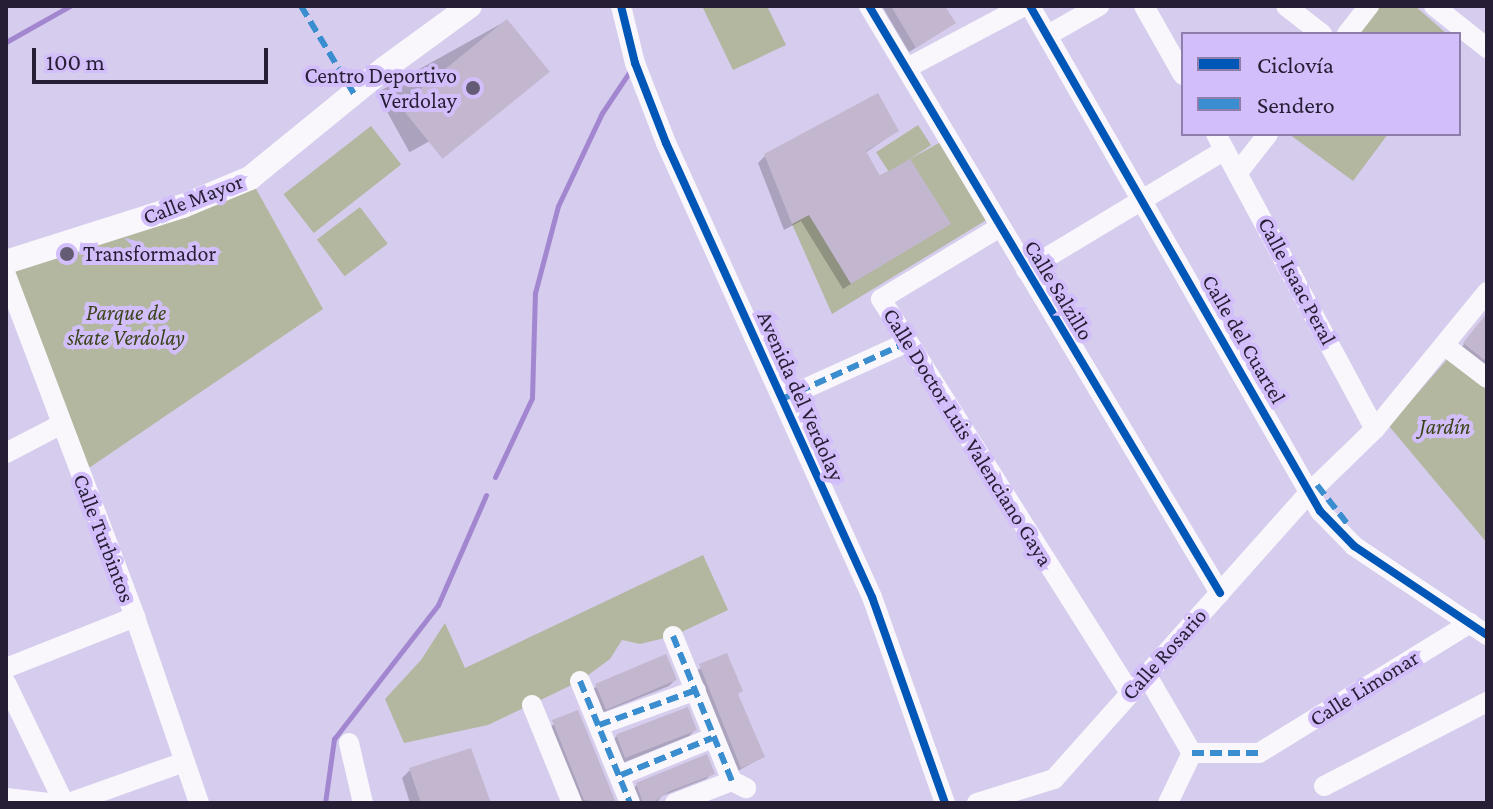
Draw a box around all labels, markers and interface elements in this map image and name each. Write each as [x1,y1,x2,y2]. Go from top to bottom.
scale bar [36,32,272,82]
legend [1181,32,1461,136]
text: 100 m [46,48,105,75]
text: Ciclovía [1257,51,1334,78]
place label: Centro Deportivo Verdolay [304,62,457,114]
marker: Centro Deportivo Verdolay [464,79,482,97]
text: Sendero [1257,91,1335,118]
street label: Calle Mayor [139,168,247,230]
street label: Calle Isaac Peral [1252,213,1342,349]
street label: Calle Salzillo [1019,235,1099,345]
place label: Transformador [83,241,216,267]
marker: Transformador [58,245,76,263]
street label: Calle del Cuartel [1196,270,1292,408]
park label: Parque de skate Verdolay [67,299,185,350]
street label: Calle Doctor Luis Valenciano Gaya [878,303,1058,571]
street label: Avenida del Verdolay [752,307,850,485]
park label: Jardín [1419,414,1471,440]
street label: Calle Turbintos [67,470,141,606]
street label: Calle Rosario [1116,603,1212,705]
street label: Calle Limonar [1305,644,1423,732]

